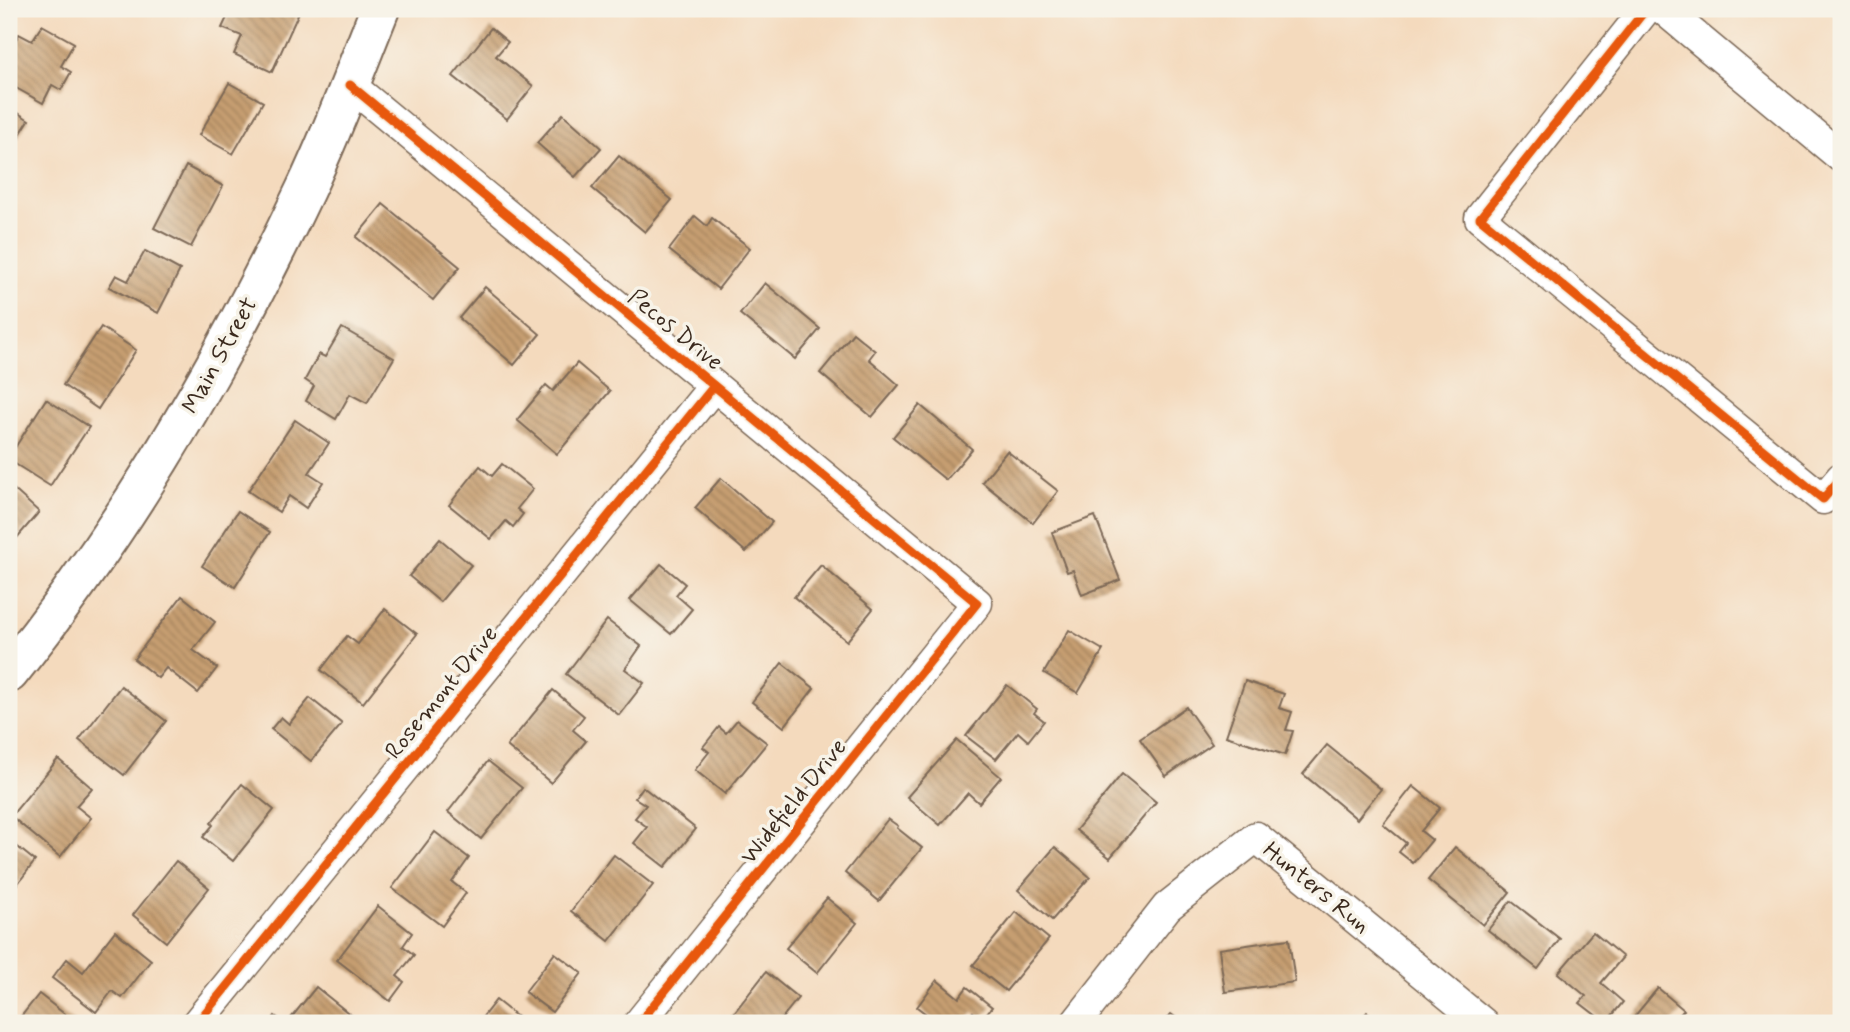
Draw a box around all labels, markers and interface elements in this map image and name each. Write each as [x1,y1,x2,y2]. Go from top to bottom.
street label: Pecos Drive [621,282,729,378]
street label: Main Street [176,292,265,420]
street label: Rosemont Drive [379,620,506,766]
street label: Widefield Drive [734,733,854,871]
street label: Hunters Run [1256,835,1376,941]

